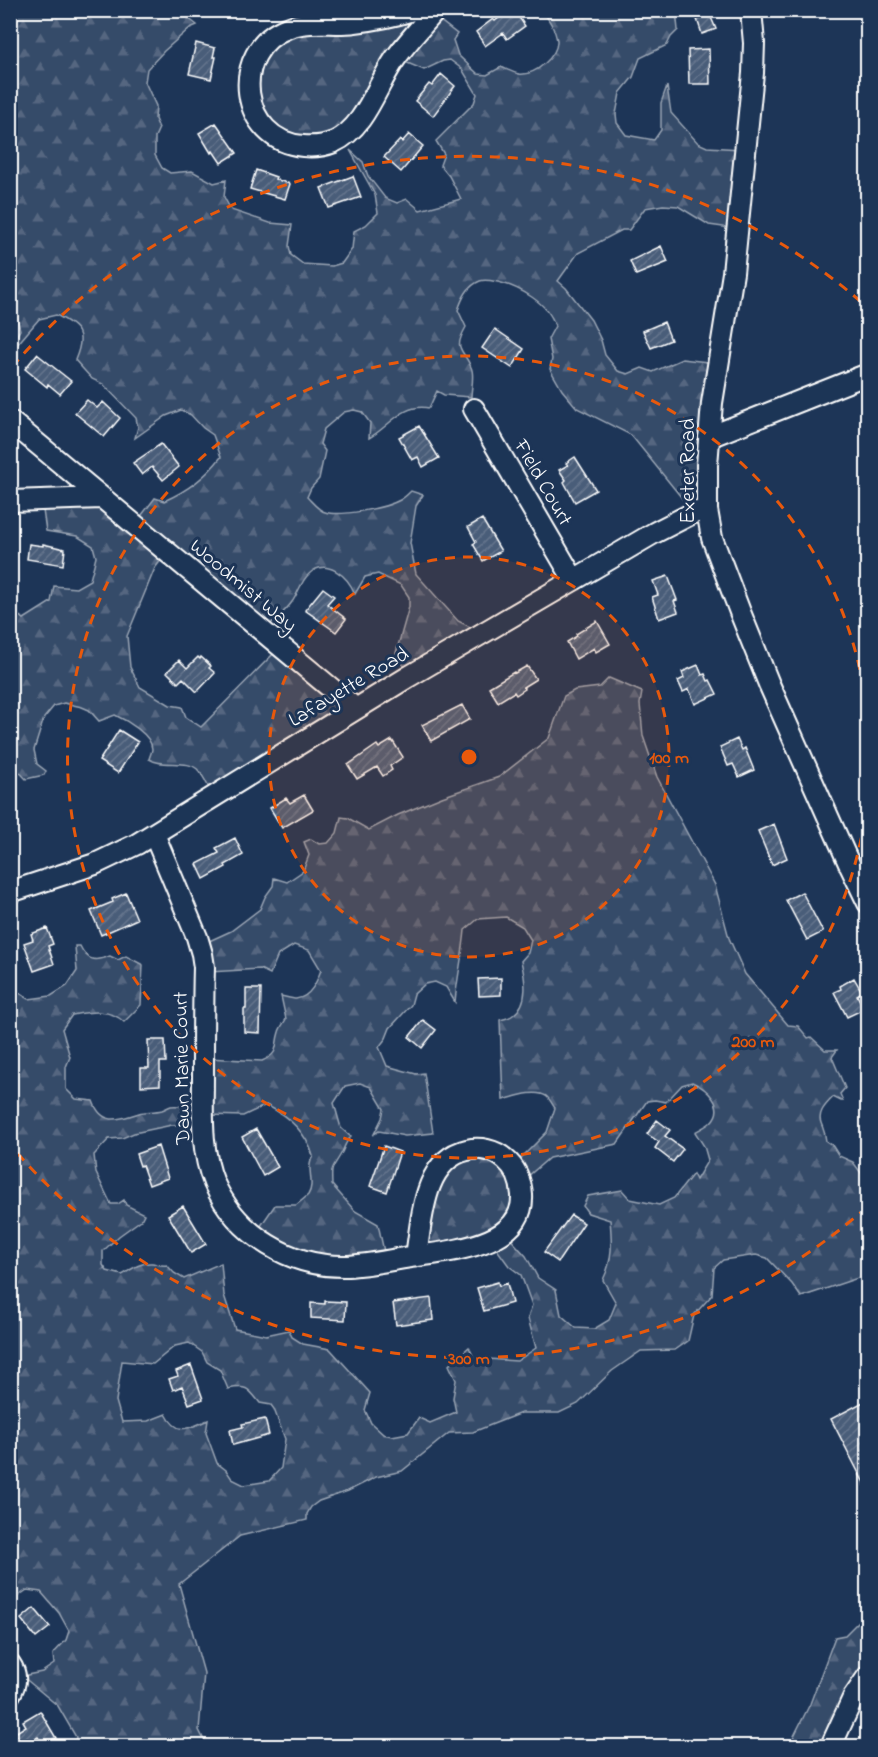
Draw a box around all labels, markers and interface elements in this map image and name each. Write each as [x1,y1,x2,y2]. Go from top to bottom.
street label: Exeter Road [674,418,704,524]
street label: Field Court [505,433,579,532]
street label: Woodmist Way [181,533,303,642]
street label: Lafayette Road [283,640,416,737]
text: 100 m [649,746,689,772]
centre of rings [459,747,479,767]
street label: Dawn Marie Court [167,991,199,1146]
text: 200 m [731,1030,775,1056]
text: 300 m [447,1347,490,1373]

